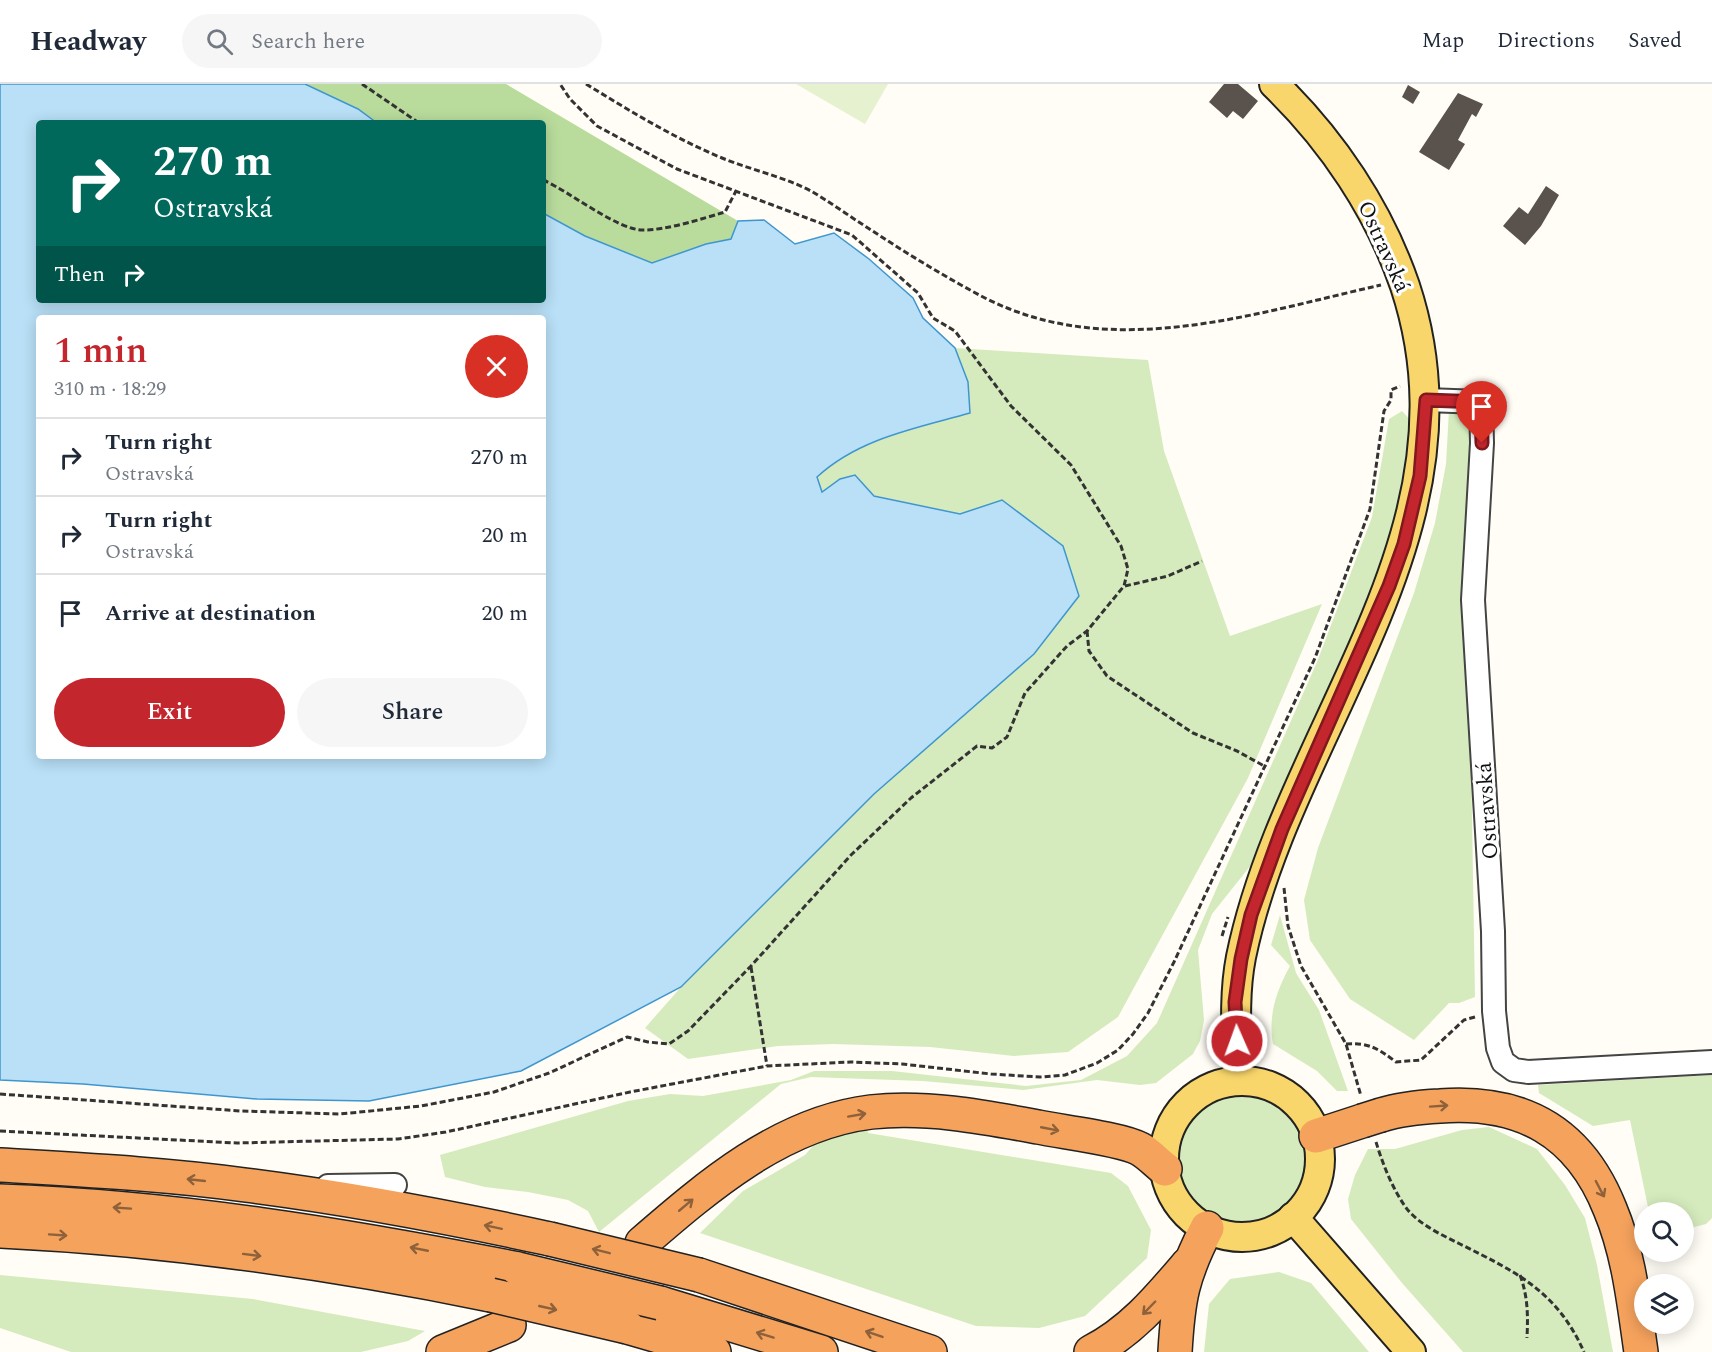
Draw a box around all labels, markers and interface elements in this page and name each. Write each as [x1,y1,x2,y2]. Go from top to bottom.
search box [182,14,602,68]
text: Headway [30,20,146,63]
icon: search [203,25,236,58]
text: Search here [251,25,365,58]
text: Map [1422,25,1464,57]
text: Directions [1497,25,1595,57]
text: Saved [1628,25,1682,57]
text: 270 m [153,131,272,194]
icon: right [54,144,132,222]
text: Ostravská [153,188,273,230]
street label: Ostravská [1349,195,1419,298]
text: Then [54,258,105,291]
icon: right [117,258,150,291]
text: 1 min [54,324,147,379]
button: close [465,335,528,398]
text: 310 m · 18:29 [54,374,166,404]
pin [1456,381,1507,443]
icon: arrive [1465,390,1498,423]
text: Turn right [105,426,212,459]
icon: right [54,441,87,474]
text: 270 m [471,441,528,474]
text: Ostravská [105,459,194,489]
text: Turn right [105,504,212,537]
icon: right [54,519,87,552]
text: 20 m [482,519,528,552]
text: Ostravská [105,537,194,567]
icon: arrive [54,597,87,630]
text: Arrive at destination [105,597,316,630]
text: 20 m [482,597,528,630]
button: Exit [54,678,285,747]
button: Share [297,678,528,747]
street label: Ostravská [1468,761,1507,861]
position arrow [1205,1009,1269,1073]
one-way arrow [1428,1100,1448,1111]
one-way arrow [846,1109,866,1120]
one-way arrow [1040,1124,1059,1135]
one-way arrow [187,1174,207,1185]
one-way arrow [1594,1180,1606,1197]
one-way arrow [678,1198,693,1212]
map controls [1634,1202,1694,1334]
button: search [1634,1202,1694,1262]
one-way arrow [113,1203,133,1214]
one-way arrow [483,1220,502,1232]
one-way arrow [48,1229,68,1240]
one-way arrow [410,1243,430,1254]
one-way arrow [592,1245,611,1257]
one-way arrow [242,1249,262,1260]
button: layers [1634,1274,1694,1334]
one-way arrow [1142,1300,1157,1315]
one-way arrow [538,1303,557,1315]
one-way arrow [865,1328,884,1339]
one-way arrow [756,1329,775,1340]

